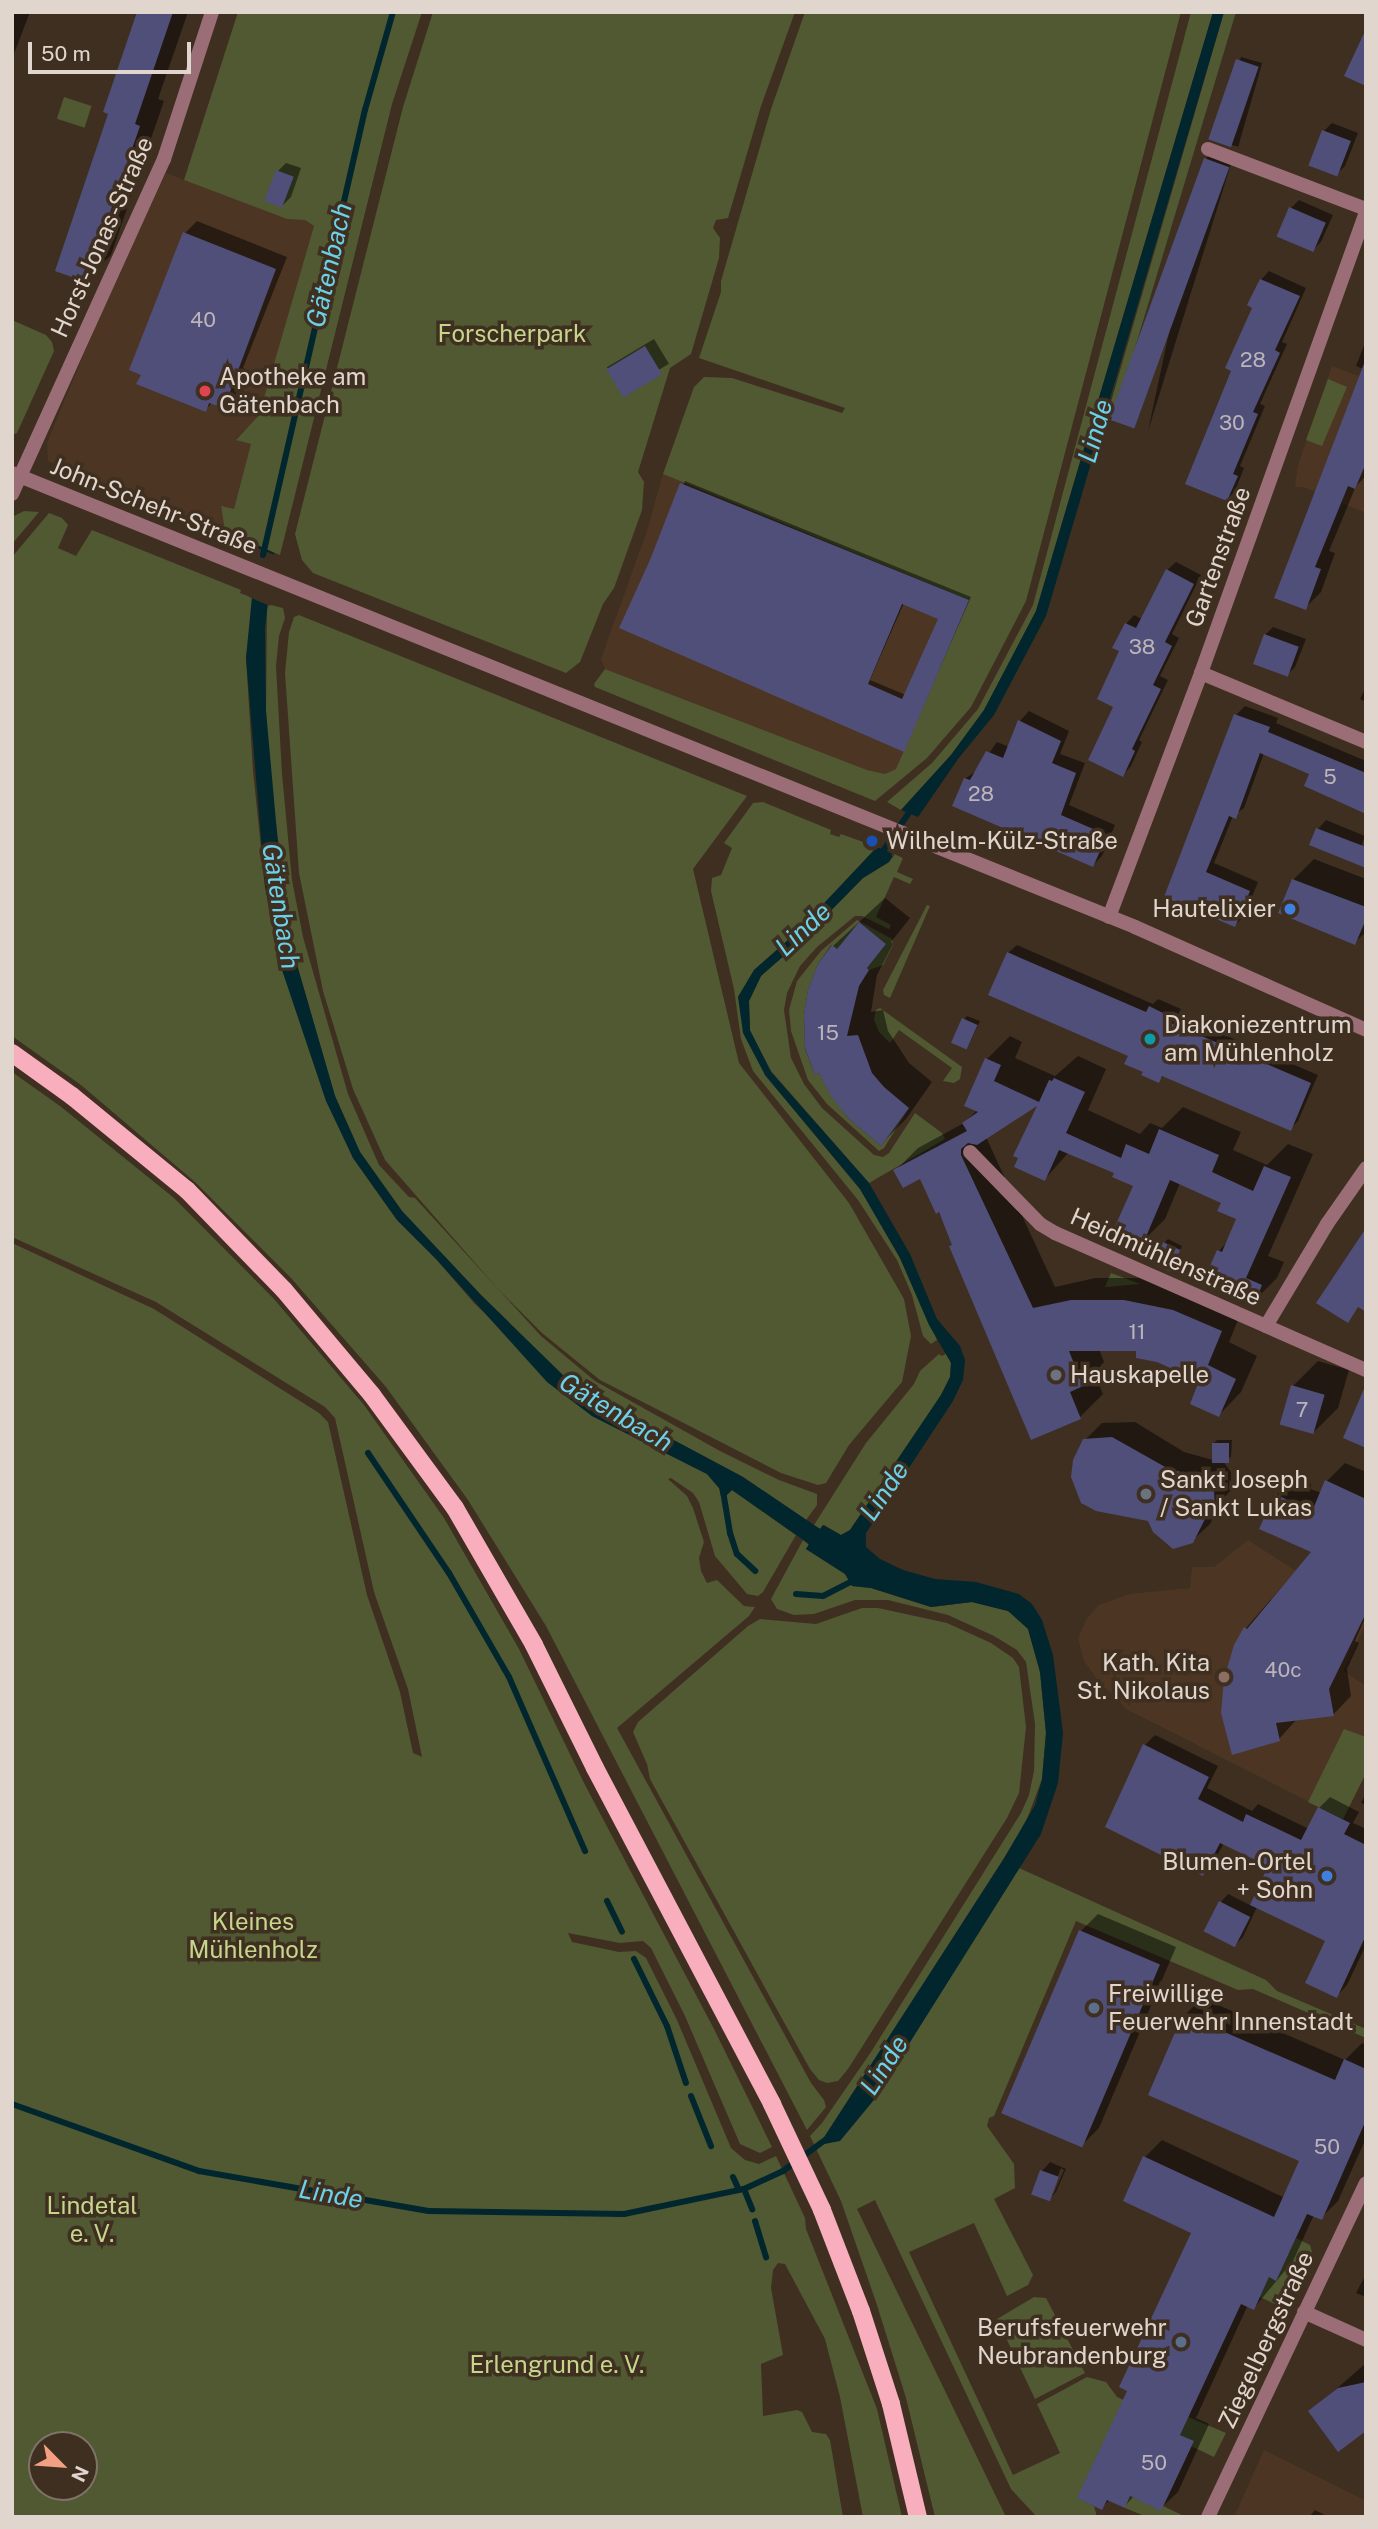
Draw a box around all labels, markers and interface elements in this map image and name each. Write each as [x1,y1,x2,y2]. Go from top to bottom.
scale bar [32,28,194,72]
text: 50 m [41,41,91,66]
street label: Horst-Jonas-Straße [45,132,159,342]
water label: Gätenbach [300,200,358,330]
house number: 40 [190,307,216,333]
park label: Forscherpark [438,320,586,348]
house number: 28 [1240,347,1266,373]
place label: Apotheke am Gätenbach [219,363,366,419]
marker: Apotheke am Gätenbach [197,383,213,399]
water label: Linde [1071,396,1119,466]
house number: 30 [1219,410,1245,436]
street label: John-Schehr-Straße [46,451,262,561]
street label: Gartenstraße [1179,483,1257,631]
house number: 38 [1129,634,1155,660]
house number: 5 [1323,764,1337,790]
house number: 28 [968,781,994,807]
place label: Wilhelm-Külz-Straße [886,827,1118,855]
marker: Wilhelm-Külz-Straße [864,833,880,849]
water label: Gätenbach [256,841,306,971]
place label: Hautelixier [1152,895,1276,923]
water label: Linde [769,896,837,962]
marker: Hautelixier [1282,901,1298,917]
place label: Diakoniezentrum am Mühlenholz [1164,1011,1351,1067]
house number: 15 [817,1020,839,1046]
marker: Diakoniezentrum am Mühlenholz [1142,1031,1158,1047]
street label: Heidmühlenstraße [1066,1202,1266,1312]
house number: 11 [1128,1319,1146,1345]
place label: Hauskapelle [1070,1361,1209,1389]
water label: Gätenbach [554,1366,678,1458]
marker: Hauskapelle [1048,1367,1064,1383]
house number: 7 [1296,1397,1308,1423]
water label: Linde [853,1455,915,1527]
place label: Sankt Joseph / Sankt Lukas [1160,1466,1312,1522]
marker: Sankt Joseph / Sankt Lukas [1138,1486,1154,1502]
place label: Kath. Kita St. Nikolaus [1077,1649,1210,1705]
house number: 40c [1264,1657,1302,1683]
marker: Kath. Kita St. Nikolaus [1216,1669,1232,1685]
place label: Blumen-Ortel + Sohn [1162,1848,1313,1904]
marker: Blumen-Ortel + Sohn [1319,1868,1335,1884]
park label: Kleines Mühlenholz [188,1908,318,1964]
place label: Freiwillige Feuerwehr Innenstadt [1108,1980,1354,2036]
marker: Freiwillige Feuerwehr Innenstadt [1086,2000,1102,2016]
water label: Linde [853,2029,915,2101]
house number: 50 [1314,2134,1340,2160]
water label: Linde [296,2173,366,2215]
park label: Lindetal e. V. [47,2192,137,2248]
street label: Ziegelbergstraße [1212,2247,1320,2433]
place label: Berufsfeuerwehr Neubrandenburg [977,2314,1167,2370]
marker: Berufsfeuerwehr Neubrandenburg [1173,2334,1189,2350]
park label: Erlengrund e. V. [469,2351,645,2379]
north arrow [28,2431,98,2501]
house number: 50 [1141,2450,1167,2476]
text: N [67,2463,93,2485]

